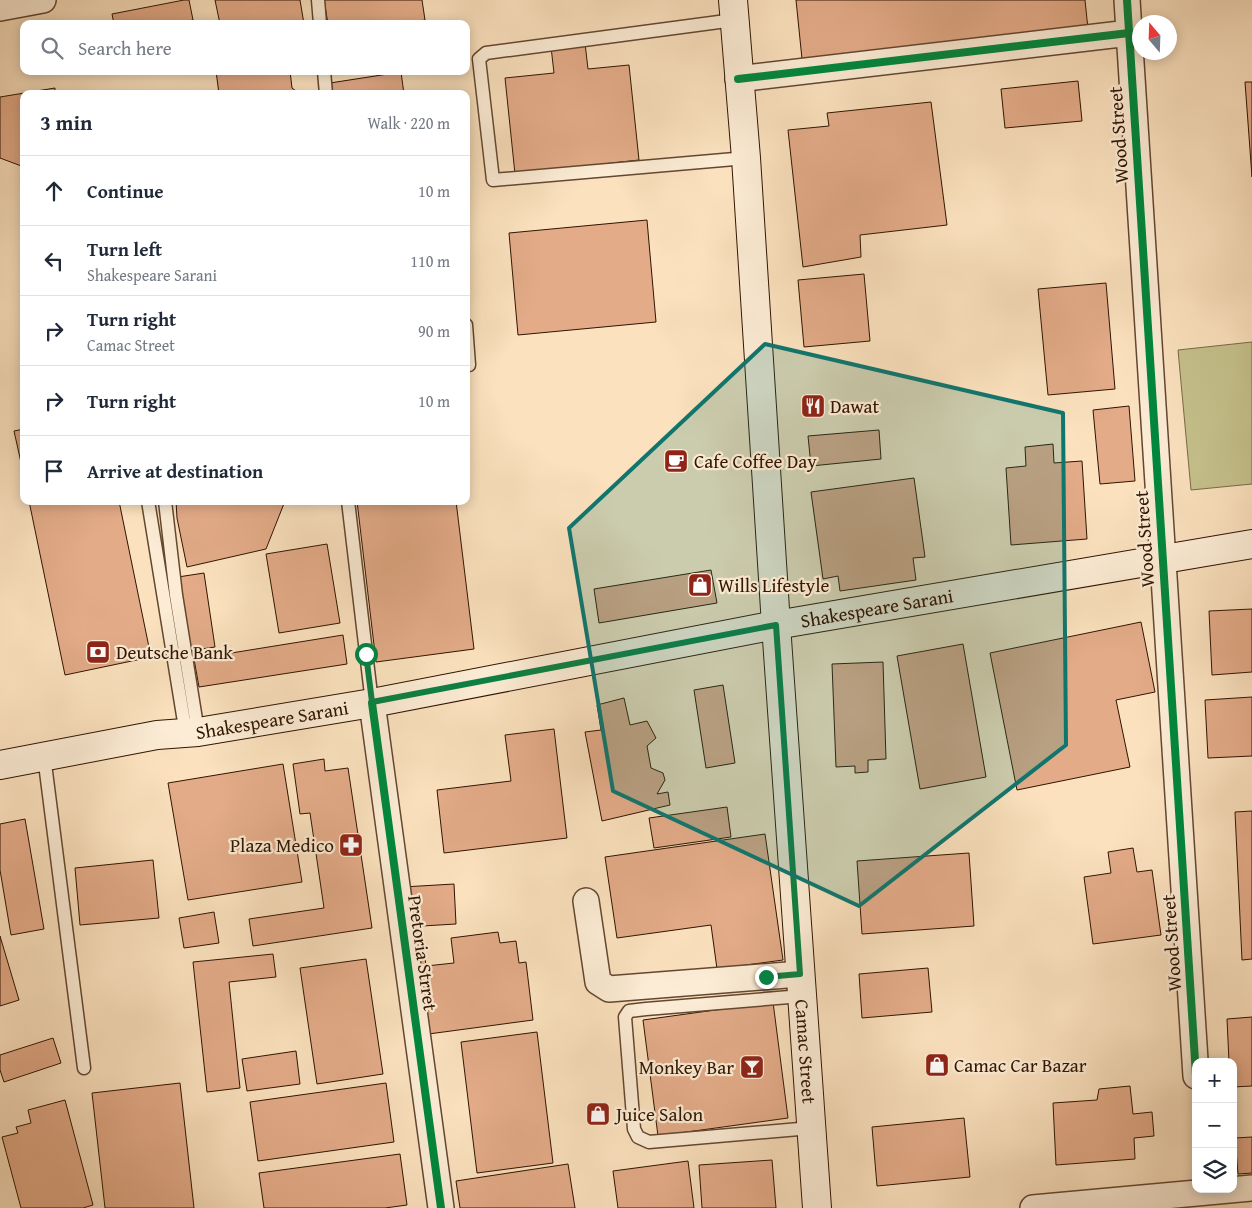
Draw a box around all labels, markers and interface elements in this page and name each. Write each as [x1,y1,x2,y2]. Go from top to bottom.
north arrow [1132,15,1177,60]
search box [20,20,470,75]
icon: search [38,34,66,62]
text: Search here [78,34,172,62]
street label: Wood Street [1101,85,1135,184]
text: 3 min [40,107,92,138]
text: Walk · 220 m [367,111,450,135]
icon: ahead [40,177,68,205]
text: Continue [87,177,164,205]
text: 10 m [418,179,450,203]
text: Turn left [87,235,162,263]
icon: left [40,247,68,275]
text: 110 m [410,249,450,273]
text: Shakespeare Sarani [87,263,217,287]
text: Turn right [87,305,176,333]
icon: right [40,317,68,345]
text: 90 m [418,319,450,343]
text: Camac Street [87,333,175,357]
icon: right [40,387,68,415]
text: Turn right [87,387,176,415]
text: 10 m [418,389,450,413]
place label: Dawat [830,392,879,420]
restaurant icon: Dawat [800,393,826,419]
place label: Cafe Coffee Day [694,447,817,475]
cafe icon: Cafe Coffee Day [663,448,689,474]
icon: arrive [40,457,68,485]
text: Arrive at destination [87,457,263,485]
street label: Wood Street [1127,489,1161,588]
place label: Wills Lifestyle [718,571,830,599]
shop icon: Wills Lifestyle [687,572,713,598]
street label: Shakespeare Sarani [798,581,955,635]
place label: Deutsche Bank [116,638,233,666]
bank icon: Deutsche Bank [85,639,111,665]
route start [355,643,378,666]
street label: Shakespeare Sarani [194,693,350,746]
place label: Plaza Medico [230,831,334,859]
pharmacy icon: Plaza Medico [338,832,364,858]
street label: Pretoria Strret [401,893,445,1013]
street label: Wood Street [1154,893,1188,992]
route end [755,966,778,989]
street label: Camac Street [788,998,824,1105]
place label: Camac Car Bazar [954,1051,1087,1079]
shop icon: Camac Car Bazar [924,1052,950,1078]
place label: Monkey Bar [639,1053,734,1081]
bar icon: Monkey Bar [739,1054,765,1080]
map controls [1192,1058,1237,1193]
button: + [1192,1058,1237,1103]
place label: Juice Salon [614,1100,703,1128]
shop icon: Juice Salon [585,1101,611,1127]
button: − [1192,1103,1237,1148]
button: layers [1192,1148,1237,1193]

